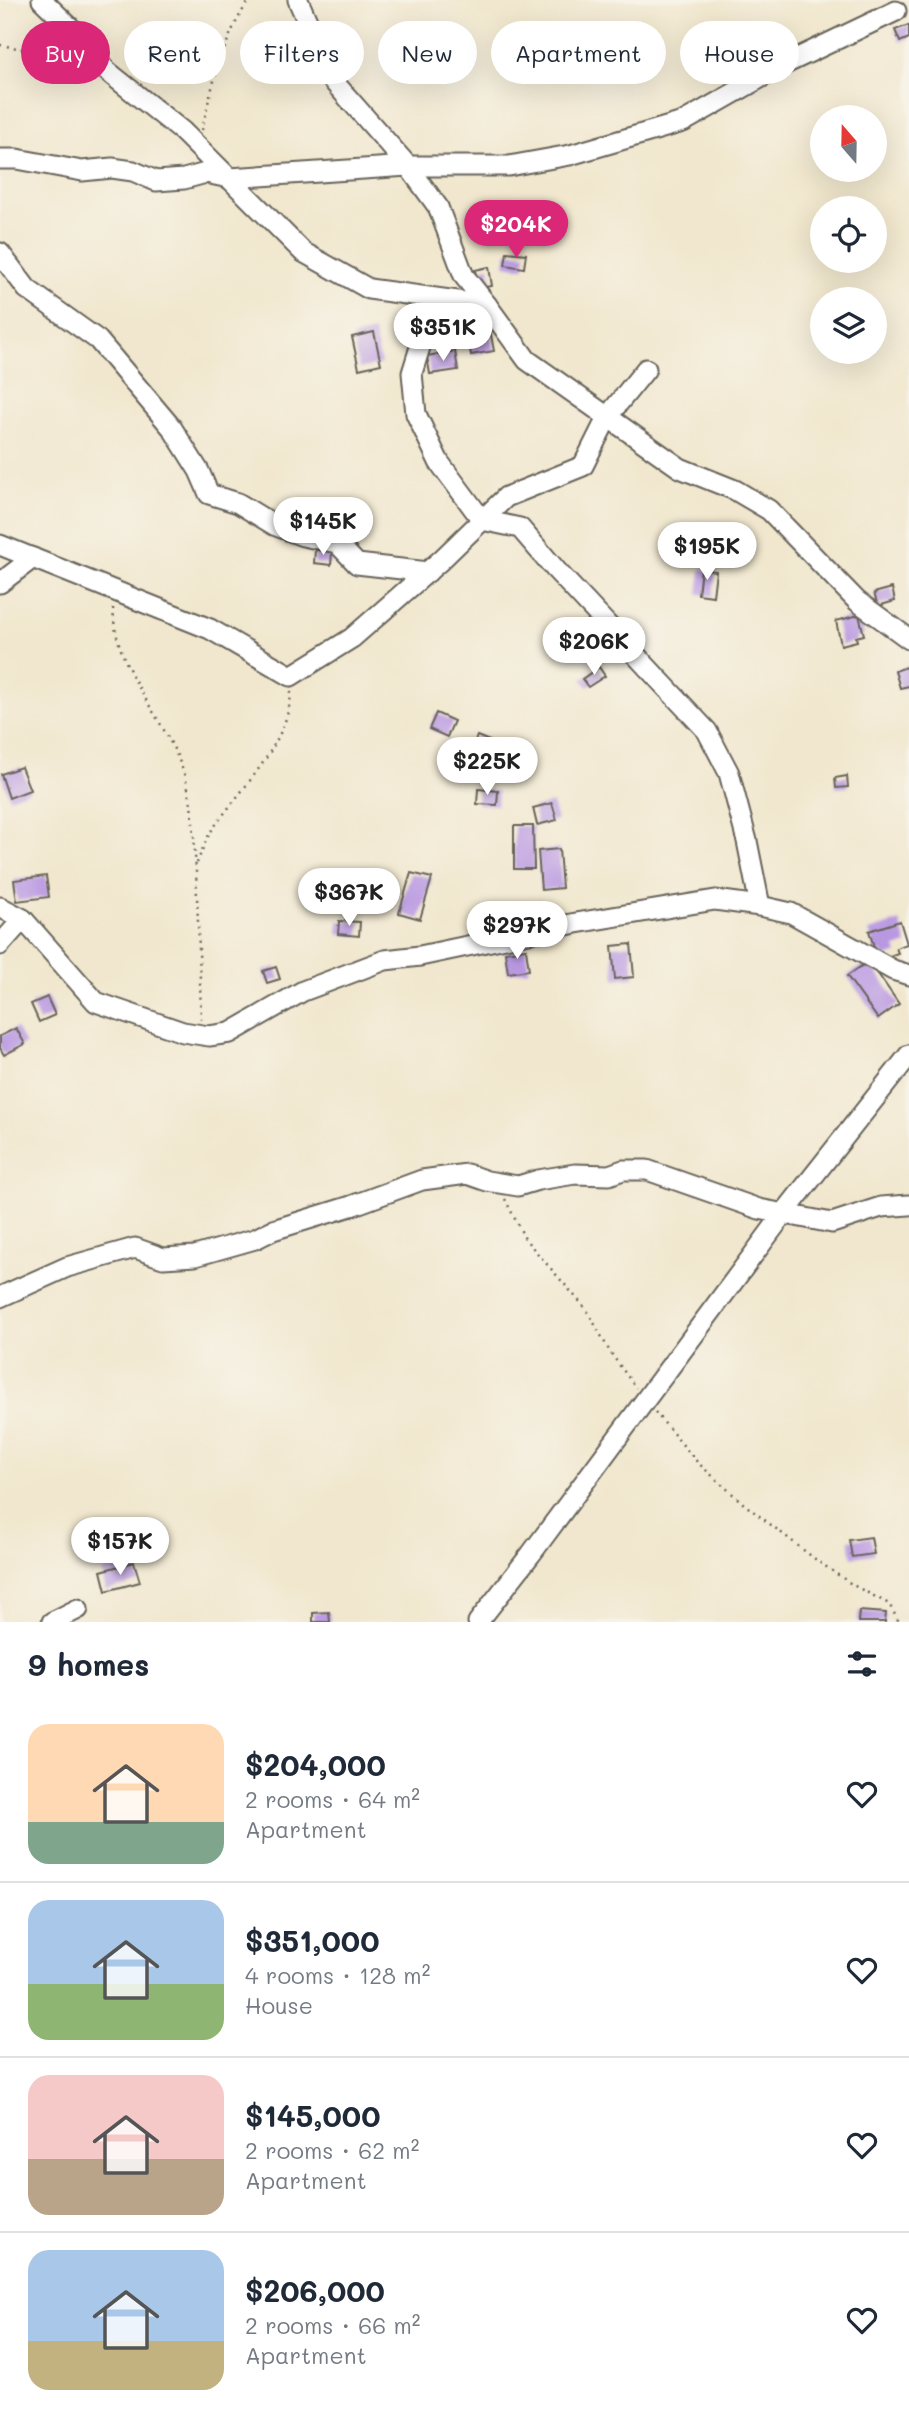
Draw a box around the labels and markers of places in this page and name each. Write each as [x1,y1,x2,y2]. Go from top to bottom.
pin: $204K [467,201,565,260]
pin: $351K [394,304,492,363]
pin: $145K [274,498,372,557]
pin: $195K [658,522,756,582]
pin: $206K [545,618,643,677]
pin: $225K [438,738,536,797]
pin: $367K [300,869,398,928]
pin: $297K [468,902,566,961]
pin: $157K [71,1518,169,1577]

